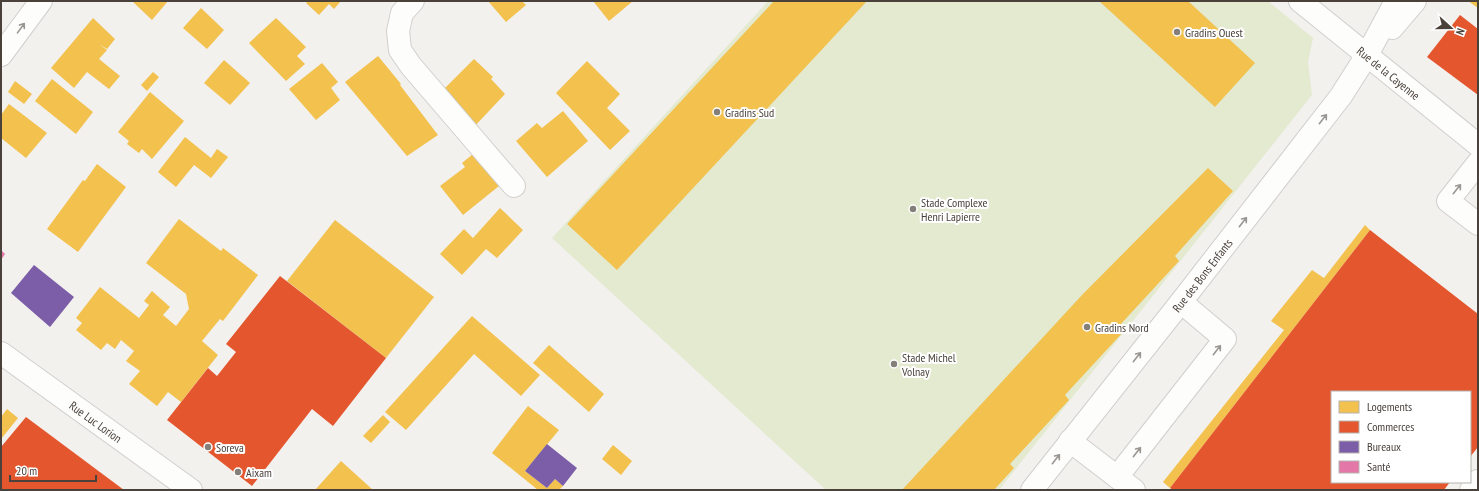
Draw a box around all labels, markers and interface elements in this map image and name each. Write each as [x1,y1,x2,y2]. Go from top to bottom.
north arrow [1431,8,1471,48]
one-way arrow [17,23,25,34]
place label: Gradins Ouest [1185,25,1243,40]
text: N [1453,26,1468,37]
marker: Gradins Ouest [1172,27,1182,37]
street label: Rue de la Cayenne [1354,43,1423,103]
place label: Gradins Sud [725,105,774,120]
marker: Gradins Sud [712,107,722,117]
one-way arrow [1318,114,1327,125]
one-way arrow [1453,184,1462,195]
place label: Stade Complexe Henri Lapierre [921,195,988,224]
marker: Stade Complexe Henri Lapierre [908,204,918,214]
one-way arrow [1239,217,1247,228]
street label: Rue des Bons Enfants [1169,235,1235,315]
place label: Gradins Nord [1095,320,1149,335]
marker: Gradins Nord [1082,322,1092,332]
one-way arrow [1213,344,1221,355]
place label: Stade Michel Volnay [901,350,956,379]
one-way arrow [1132,352,1141,363]
marker: Stade Michel Volnay [889,359,899,369]
legend [1331,391,1471,483]
street label: Rue Luc Lorion [67,397,125,445]
text: Logements [1367,399,1412,414]
text: Commerces [1367,419,1414,434]
text: Bureaux [1367,439,1401,454]
place label: Soreva [216,440,244,455]
marker: Soreva [203,442,213,452]
one-way arrow [1132,446,1141,457]
one-way arrow [1052,454,1060,465]
scale bar [10,457,96,483]
text: Santé [1367,459,1390,474]
text: 20 m [16,463,37,478]
place label: Aixam [246,465,272,480]
marker: Aixam [233,467,243,477]

